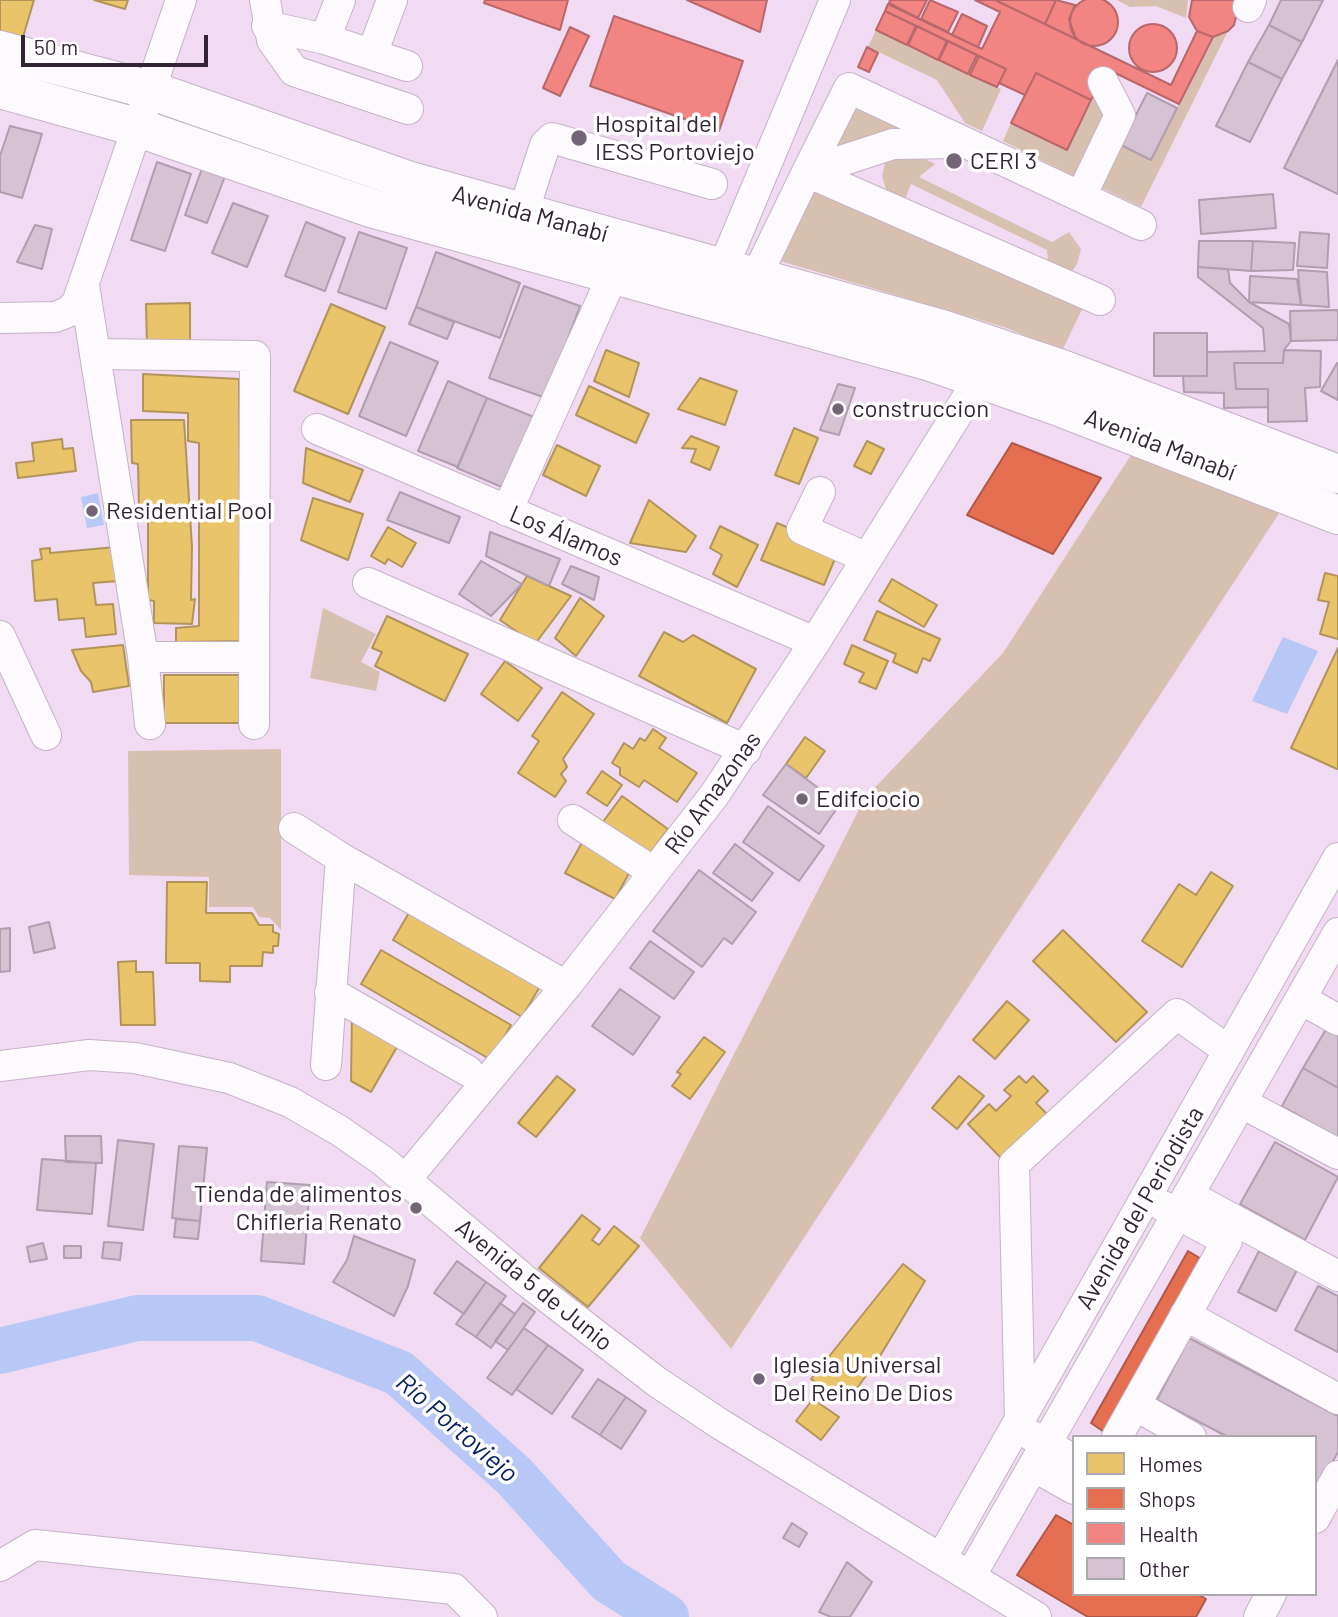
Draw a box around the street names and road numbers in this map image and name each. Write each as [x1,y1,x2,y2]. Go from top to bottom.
street label: Avenida Manabí [449,179,611,249]
street label: Avenida Manabí [1080,403,1240,487]
street label: Los Álamos [505,499,627,573]
street label: Río Amazonas [659,726,767,860]
street label: Avenida del Periodista [1070,1101,1210,1315]
street label: Avenida 5 de Junio [450,1213,618,1357]

